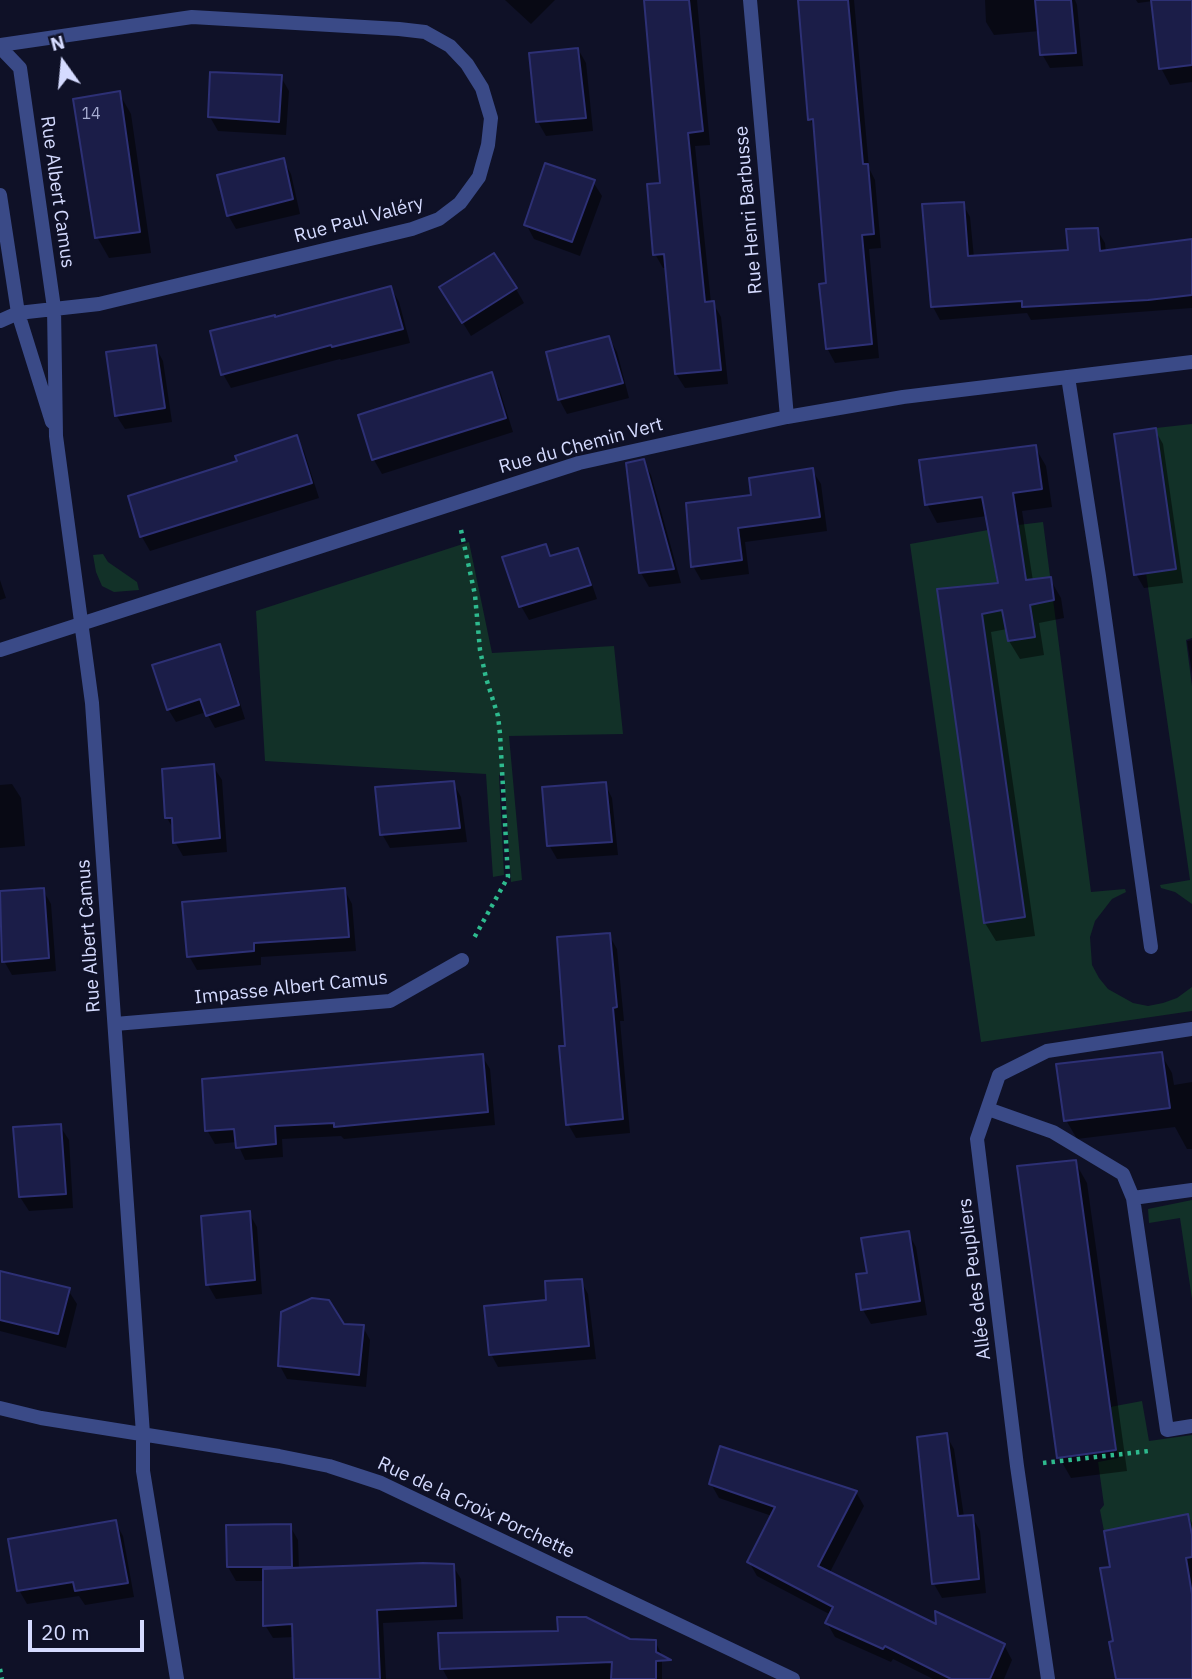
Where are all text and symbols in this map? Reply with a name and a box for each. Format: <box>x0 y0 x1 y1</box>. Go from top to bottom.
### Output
north arrow <box>28 28 98 98</box>
text: N <box>48 29 67 56</box>
house number: 14 <box>81 104 101 124</box>
street label: Rue Albert Camus <box>35 114 79 270</box>
street label: Rue Henri Barbusse <box>730 125 768 295</box>
street label: Rue Paul Valéry <box>292 192 426 248</box>
street label: Rue du Chemin Vert <box>496 413 666 479</box>
street label: Rue Albert Camus <box>72 859 106 1013</box>
street label: Impasse Albert Camus <box>193 967 389 1009</box>
street label: Allée des Peupliers <box>954 1197 996 1361</box>
street label: Rue de la Croix Porchette <box>374 1452 578 1564</box>
scale bar <box>32 1606 147 1650</box>
text: 20 m <box>41 1618 90 1646</box>

